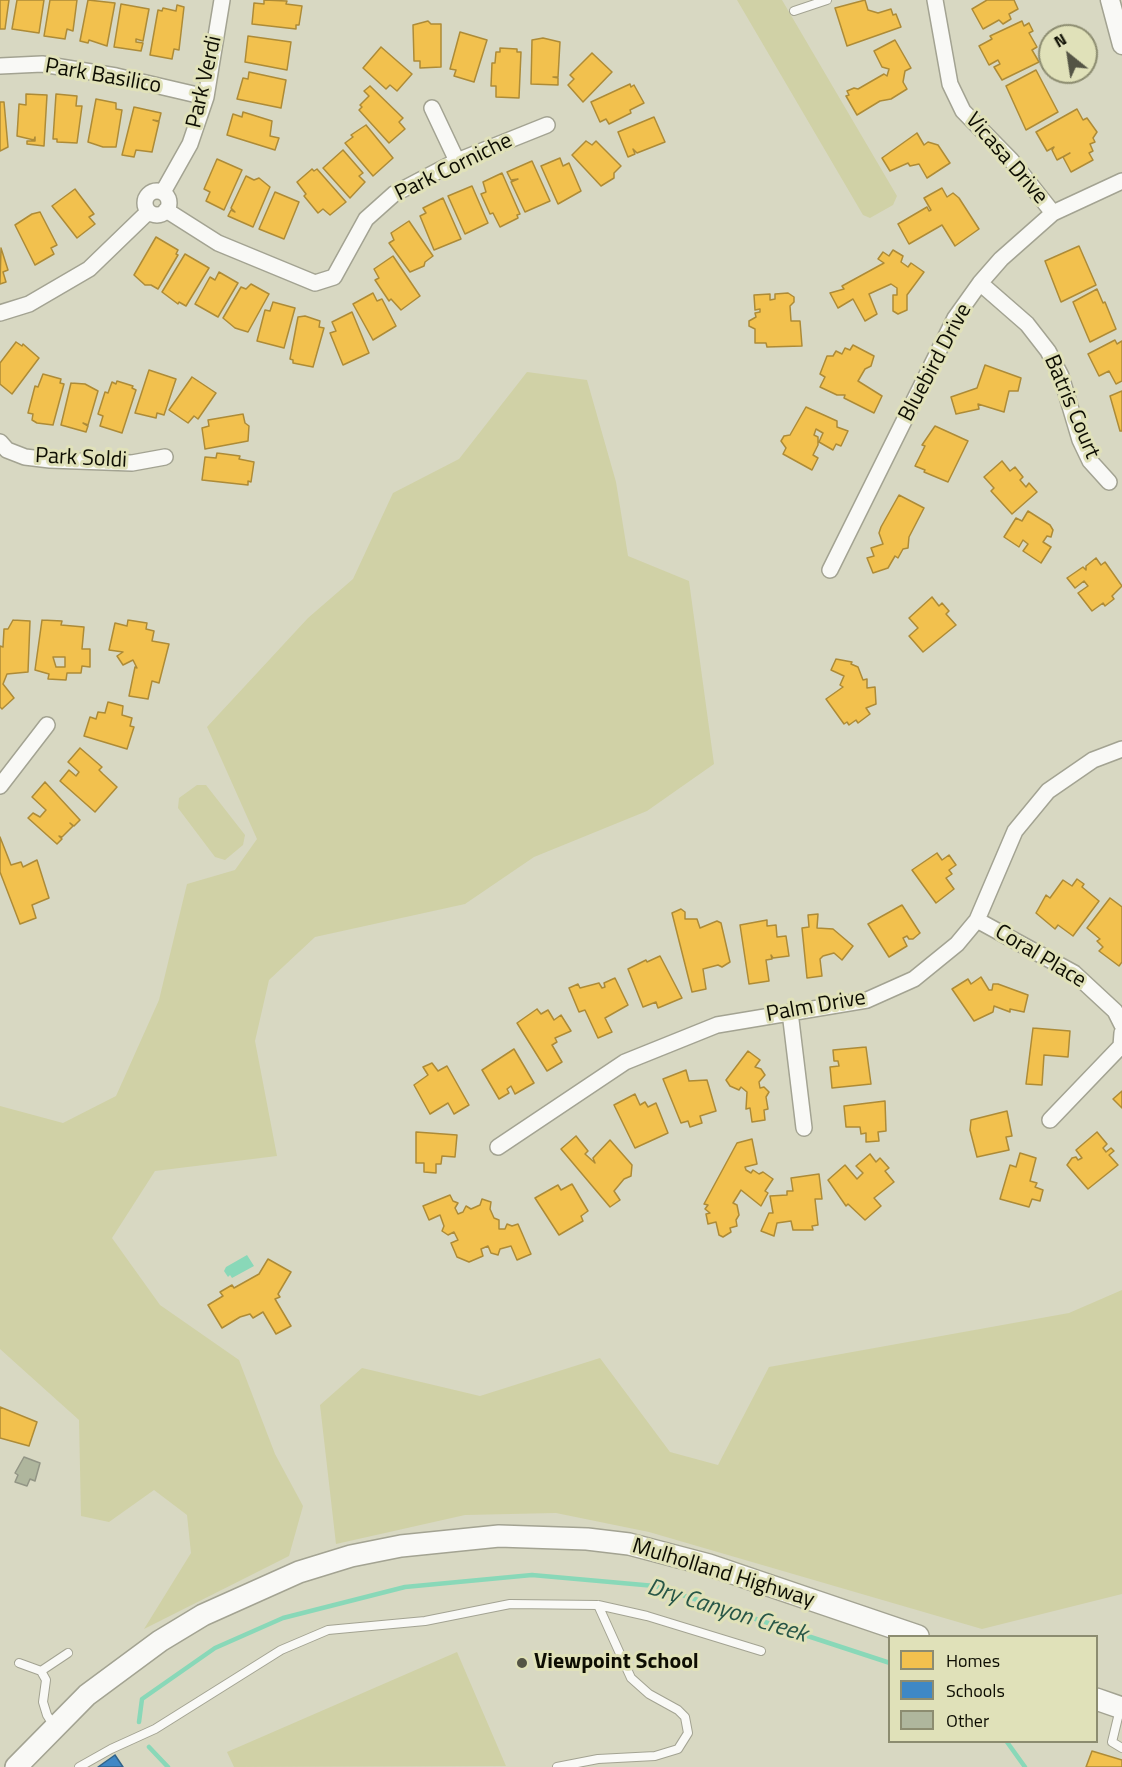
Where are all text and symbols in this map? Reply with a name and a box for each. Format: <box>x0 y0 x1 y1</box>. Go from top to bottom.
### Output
north arrow <box>1038 24 1098 84</box>
text: N <box>1049 27 1071 53</box>
street label: Park Verdi <box>182 33 228 131</box>
street label: Park Basilico <box>43 54 163 100</box>
street label: Vicasa Drive <box>959 108 1053 210</box>
street label: Park Corniche <box>391 128 517 208</box>
street label: Bluebird Drive <box>894 300 978 426</box>
street label: Batris Court <box>1037 351 1105 463</box>
street label: Park Soldi <box>34 443 128 475</box>
street label: Coral Place <box>990 920 1090 994</box>
street label: Palm Drive <box>764 985 868 1029</box>
street label: Mulholland Highway <box>629 1534 817 1614</box>
water label: Dry Canyon Creek <box>643 1574 811 1650</box>
legend <box>888 1635 1098 1743</box>
text: Homes <box>946 1647 1000 1674</box>
place label: Viewpoint School <box>534 1650 699 1676</box>
marker: Viewpoint School <box>515 1656 529 1670</box>
text: Schools <box>946 1677 1005 1704</box>
text: Other <box>946 1707 989 1734</box>

